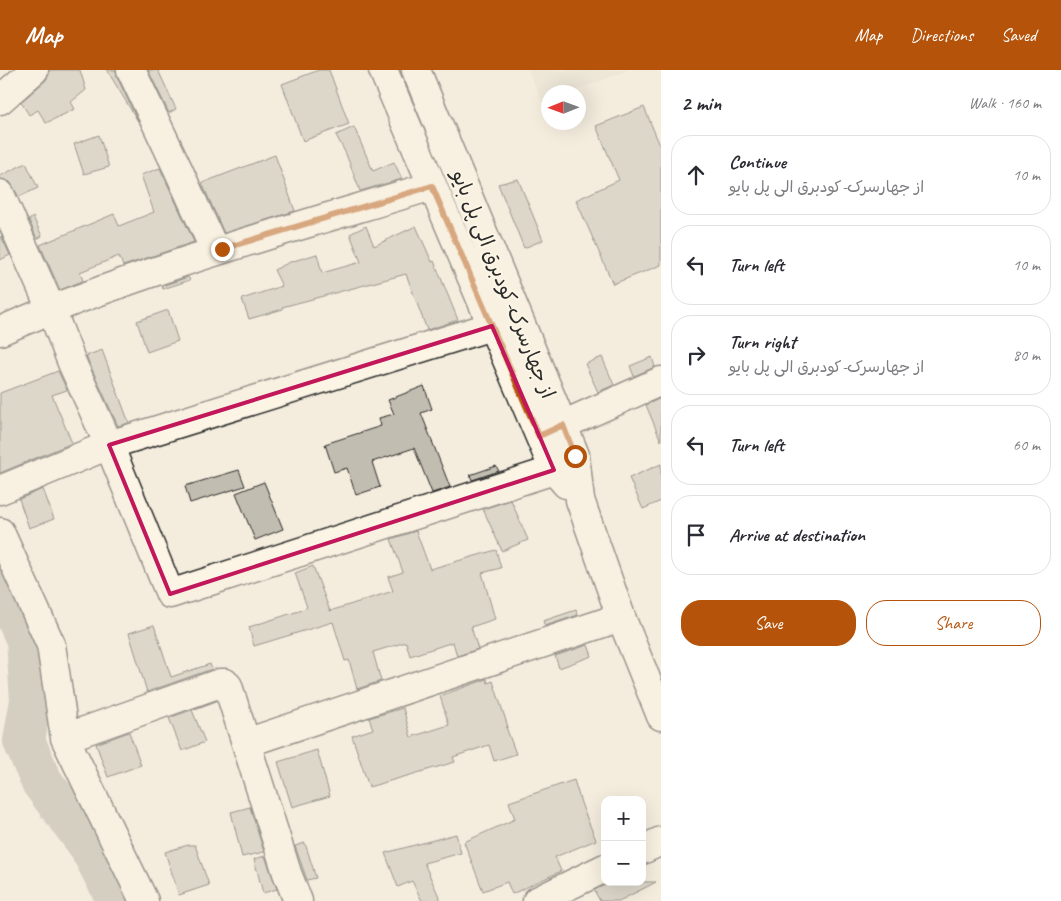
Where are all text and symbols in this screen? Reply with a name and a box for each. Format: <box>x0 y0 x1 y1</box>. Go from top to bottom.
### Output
text: Map <box>25 20 62 50</box>
text: Map <box>855 24 882 46</box>
text: Directions <box>910 24 973 46</box>
text: Saved <box>1001 24 1036 46</box>
north arrow <box>541 85 586 130</box>
text: 2 min <box>681 90 721 116</box>
text: Walk · 160 m <box>969 93 1041 113</box>
text: Continue <box>729 150 786 174</box>
icon: ahead <box>682 161 710 189</box>
street label: از جهارسرک-کودبرق الی پل بایو <box>445 165 561 402</box>
text: 10 m <box>1013 165 1040 185</box>
text: از جهارسرک-کودبرق الی پل بایو <box>729 177 924 197</box>
route end <box>211 238 234 261</box>
icon: left <box>682 251 710 279</box>
text: Turn left <box>729 253 784 277</box>
text: 10 m <box>1013 255 1040 275</box>
text: Turn right <box>729 330 796 354</box>
icon: right <box>682 341 710 369</box>
text: 80 m <box>1013 345 1040 365</box>
text: از جهارسرک-کودبرق الی پل بایو <box>729 357 924 377</box>
icon: left <box>682 431 710 459</box>
text: Turn left <box>729 433 784 457</box>
text: 60 m <box>1013 435 1040 455</box>
route start <box>564 445 587 468</box>
icon: arrive <box>682 521 710 549</box>
text: Arrive at destination <box>729 523 865 547</box>
button: Save <box>681 600 856 646</box>
button: Share <box>866 600 1041 646</box>
map controls <box>601 796 646 886</box>
button: + <box>601 796 646 841</box>
button: − <box>601 841 646 886</box>

